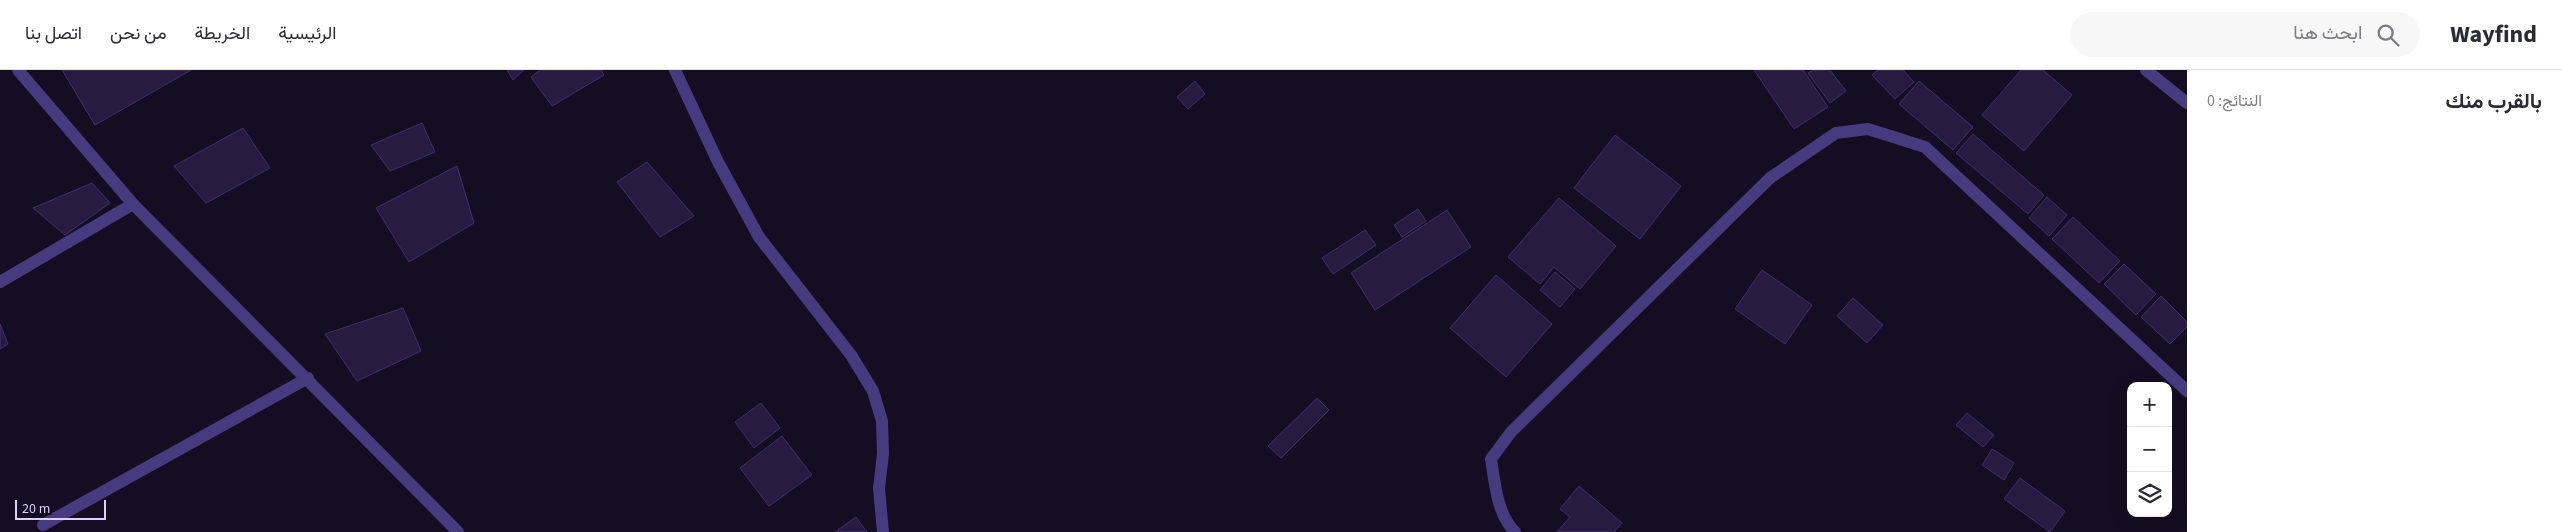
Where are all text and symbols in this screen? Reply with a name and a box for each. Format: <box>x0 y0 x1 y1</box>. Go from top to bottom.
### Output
search box <box>2070 12 2420 57</box>
text: Wayfind <box>2450 17 2537 52</box>
text: ابحث هنا <box>2293 20 2362 47</box>
text: اتصل بنا <box>25 21 82 46</box>
text: من نحن <box>110 21 167 46</box>
text: الخريطة <box>195 21 250 46</box>
text: الرئيسية <box>278 21 336 46</box>
icon: search <box>2374 21 2402 49</box>
text: بالقرب منك <box>2446 86 2542 116</box>
text: النتائج: 0 <box>2207 90 2262 112</box>
map controls <box>2127 382 2172 517</box>
button: + <box>2127 382 2172 427</box>
button: − <box>2127 427 2172 472</box>
button: layers <box>2127 472 2172 517</box>
scale bar <box>15 497 106 520</box>
text: 20 m <box>22 499 50 519</box>

